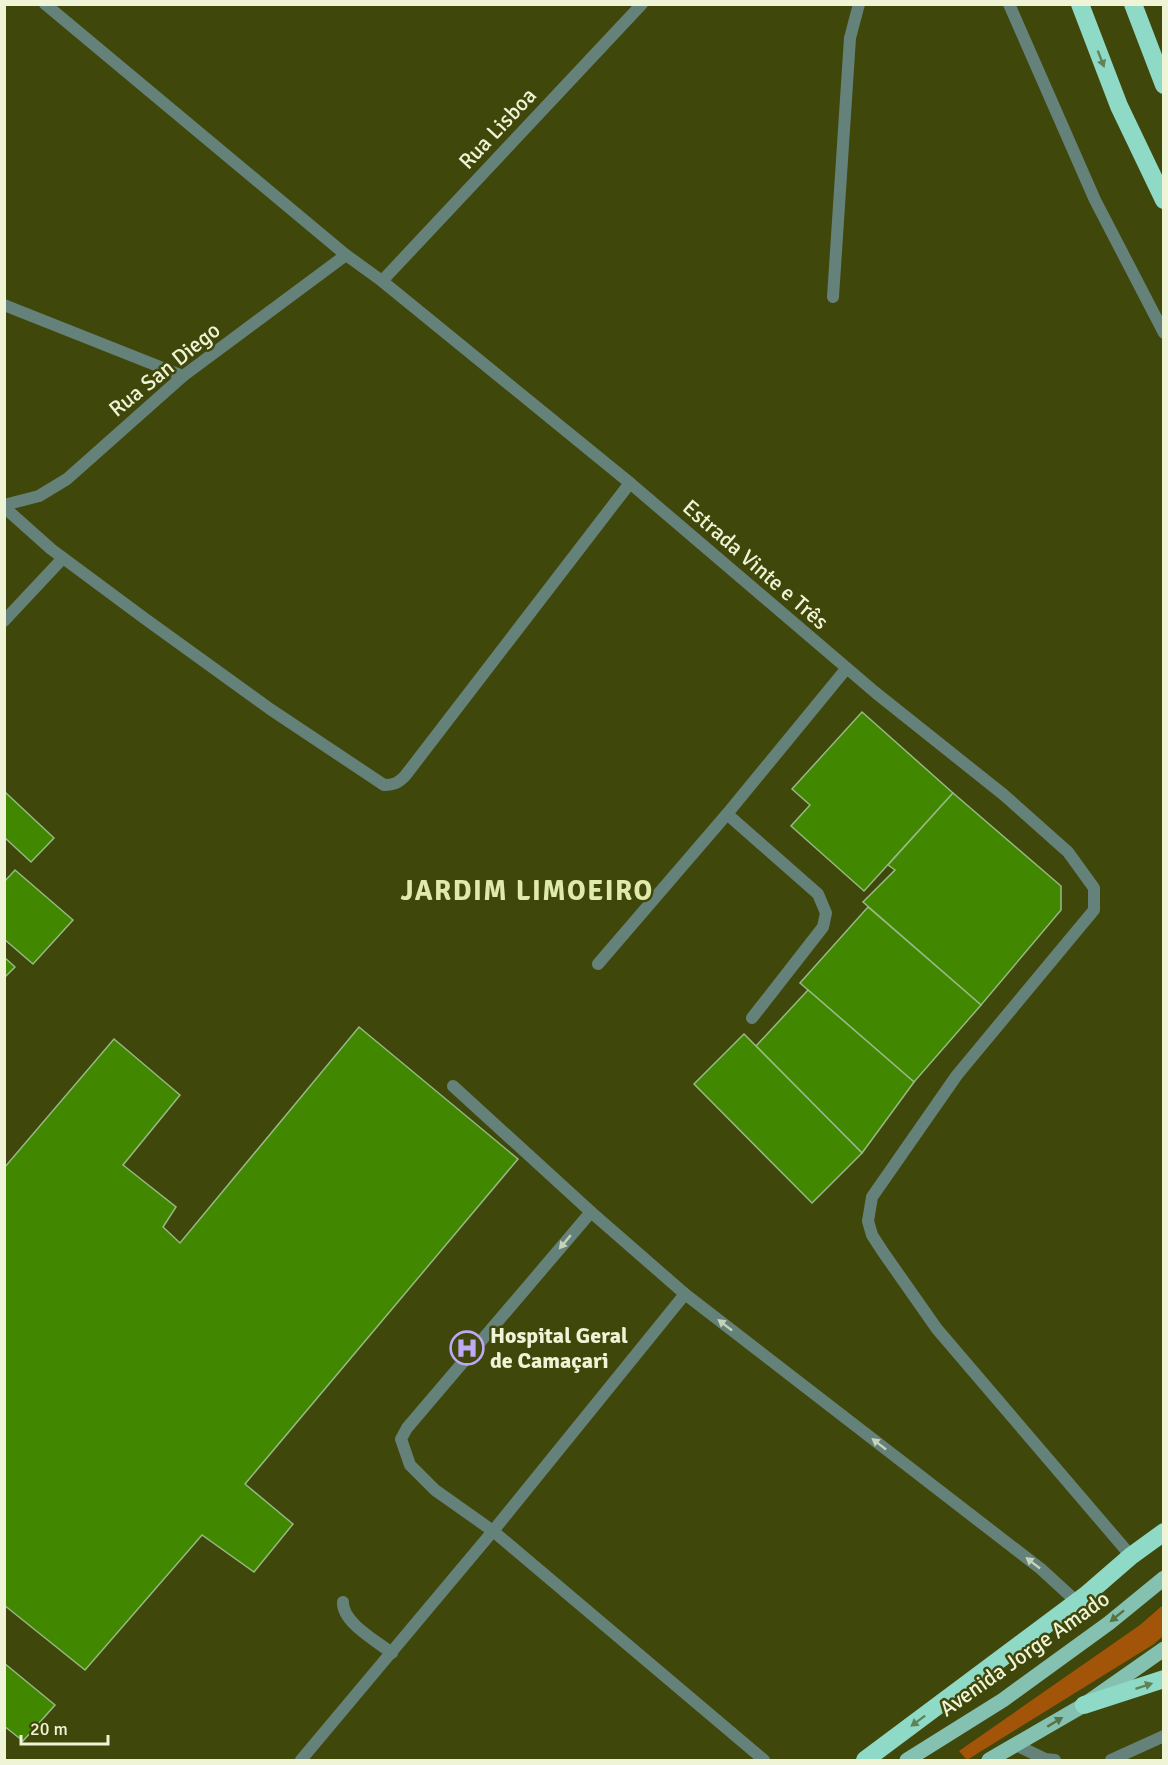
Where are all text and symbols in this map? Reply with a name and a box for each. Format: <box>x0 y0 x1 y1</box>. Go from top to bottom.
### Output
one-way arrow <box>1097 50 1106 68</box>
street label: Rua Lisboa <box>453 82 542 175</box>
street label: Rua San Diego <box>103 316 225 422</box>
street label: Estrada Vinte e Três <box>677 494 834 635</box>
district label: JARDIM LIMOEIRO <box>400 874 654 908</box>
one-way arrow <box>558 1234 571 1250</box>
one-way arrow <box>717 1318 733 1331</box>
place label: Hospital Geral de Camaçari <box>490 1322 628 1374</box>
hospital icon: Hospital Geral de Camaçari <box>449 1330 485 1366</box>
one-way arrow <box>871 1438 887 1450</box>
one-way arrow <box>1026 1558 1041 1570</box>
street label: Avenida Jorge Amado <box>934 1585 1114 1722</box>
one-way arrow <box>1109 1610 1125 1623</box>
one-way arrow <box>1135 1680 1153 1690</box>
scale bar <box>21 1708 108 1746</box>
one-way arrow <box>910 1715 925 1727</box>
one-way arrow <box>1047 1717 1063 1728</box>
text: 20 m <box>30 1718 68 1740</box>

